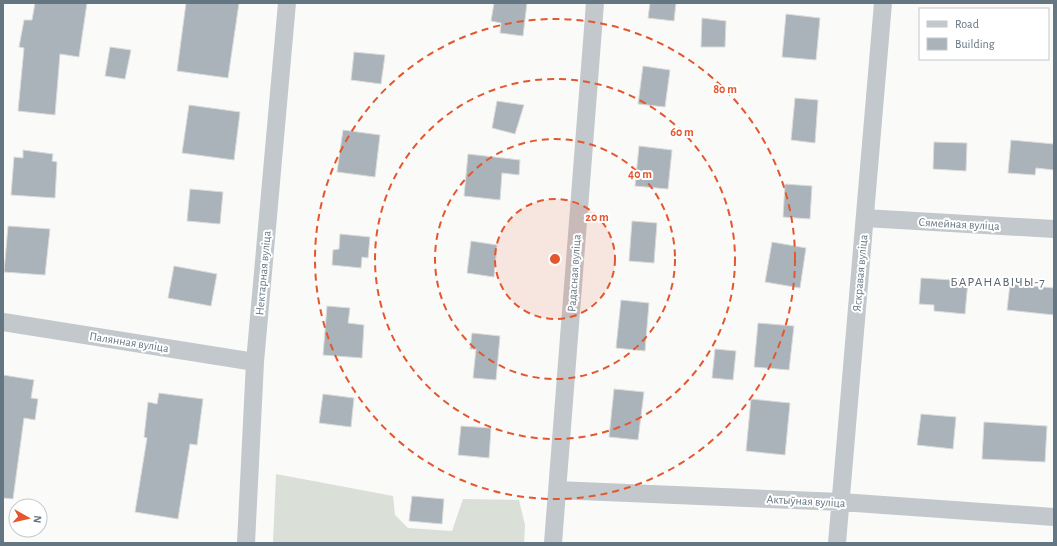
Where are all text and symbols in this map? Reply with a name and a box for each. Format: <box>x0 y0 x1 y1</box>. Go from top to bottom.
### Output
legend <box>919 8 1049 60</box>
text: Road <box>955 18 979 30</box>
text: Building <box>955 38 995 50</box>
text: 80 m <box>713 83 737 95</box>
text: 60 m <box>670 126 694 138</box>
text: 40 m <box>628 168 652 180</box>
text: 20 m <box>585 211 609 223</box>
street label: Сямейная вуліца <box>918 216 1000 233</box>
street label: Нектарная вуліца <box>253 230 274 316</box>
street label: Радасная вуліца <box>565 233 584 312</box>
street label: Яскравая вуліца <box>851 233 870 312</box>
centre of rings <box>548 252 562 266</box>
district label: БАРАНАВІЧЫ-7 <box>950 276 1046 289</box>
street label: Палянная вуліца <box>88 330 170 355</box>
street label: Актыўная вуліца <box>766 493 846 510</box>
north arrow <box>8 498 48 538</box>
text: N <box>31 515 43 524</box>

